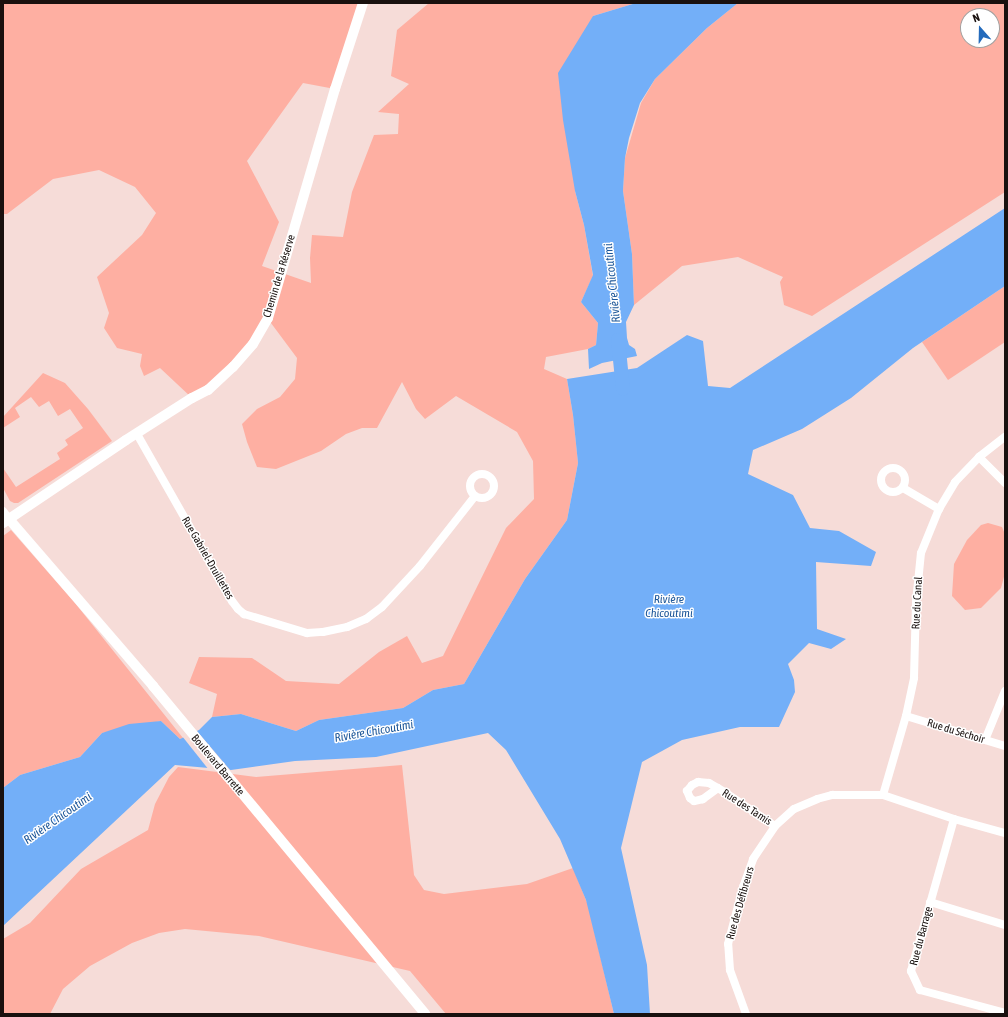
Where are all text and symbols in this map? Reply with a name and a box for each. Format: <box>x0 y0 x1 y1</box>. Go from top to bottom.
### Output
north arrow <box>960 8 1000 48</box>
text: N <box>971 11 981 24</box>
street label: Chemin de la Réserve <box>260 233 298 319</box>
water label: Rivière Chicoutimi <box>602 243 624 323</box>
street label: Rue Gabriel-Druillettes <box>179 514 237 602</box>
street label: Rue du Canal <box>909 576 925 630</box>
water label: Rivière Chicoutimi <box>645 593 693 621</box>
street label: Rue du Séchoir <box>926 716 986 746</box>
water label: Rivière Chicoutimi <box>334 718 414 746</box>
street label: Boulevard Barrette <box>189 732 247 798</box>
street label: Rue des Tamis <box>720 786 774 828</box>
water label: Rivière Chicoutimi <box>21 790 95 848</box>
street label: Rue des Défibreurs <box>723 865 757 941</box>
street label: Rue du Barrage <box>907 905 935 967</box>

